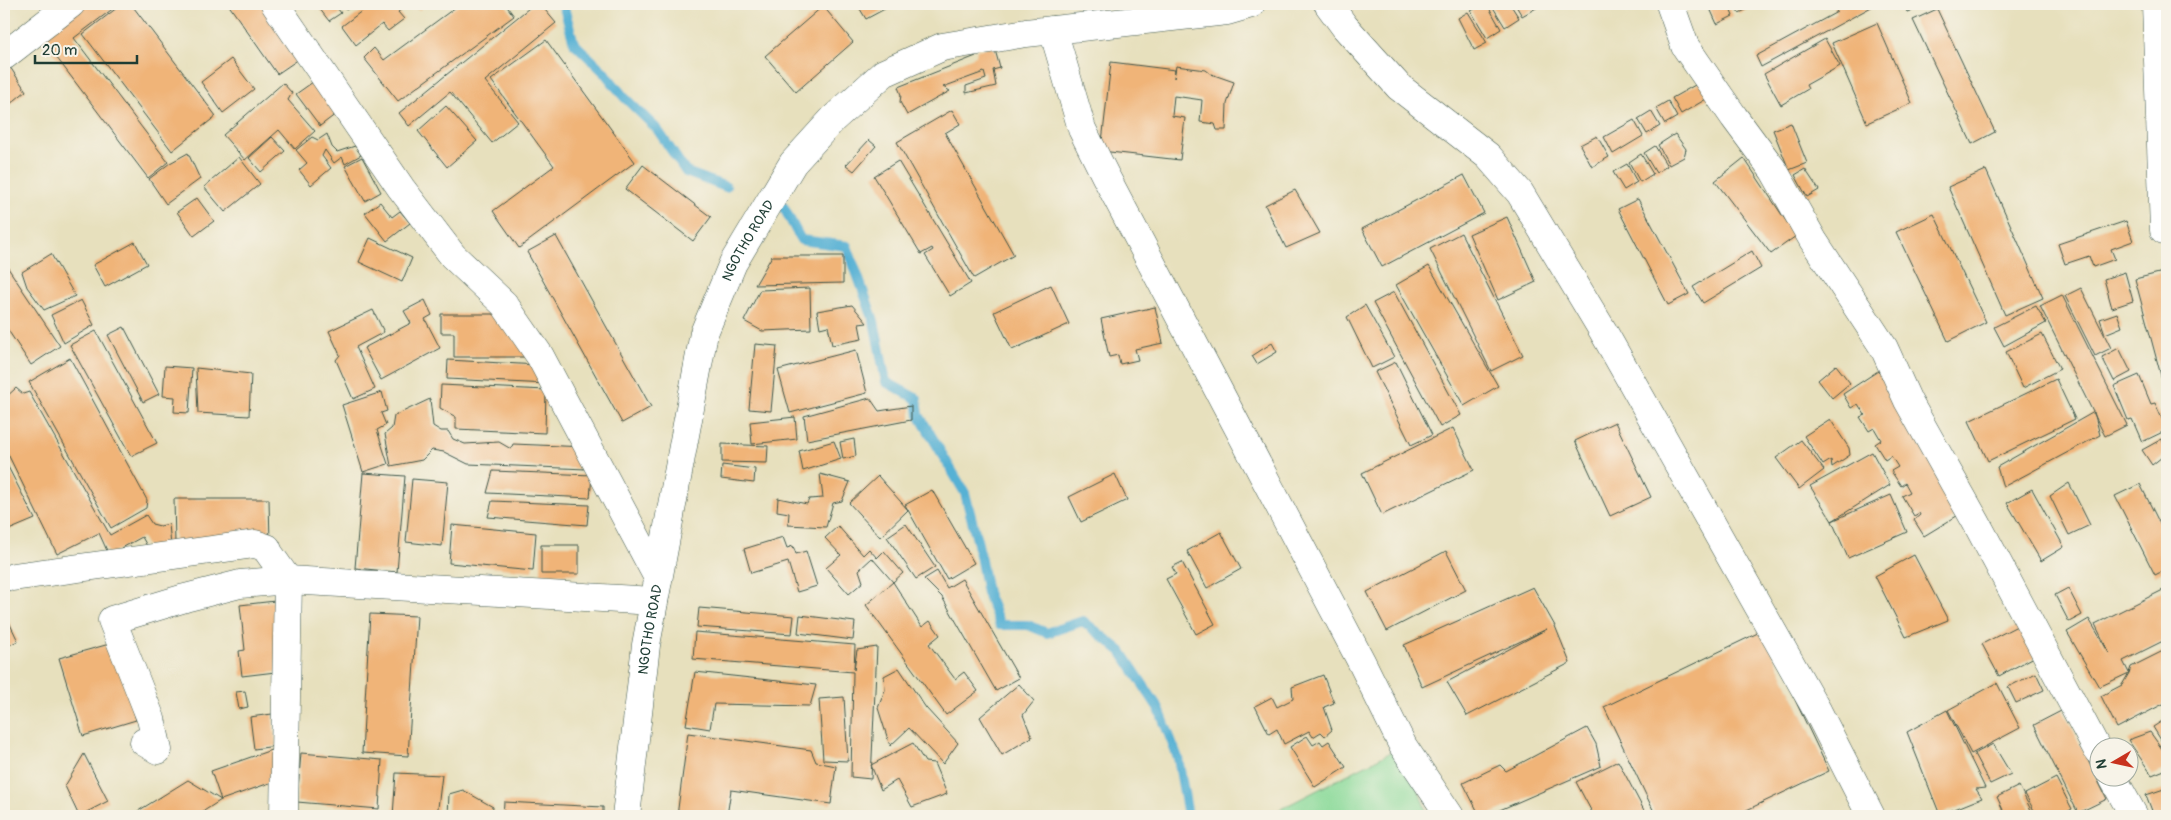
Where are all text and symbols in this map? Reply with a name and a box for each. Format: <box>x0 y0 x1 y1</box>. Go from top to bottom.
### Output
scale bar <box>35 32 138 64</box>
text: 20 m <box>42 41 77 60</box>
street label: NGOTHO ROAD <box>718 197 778 284</box>
street label: NGOTHO ROAD <box>635 583 666 676</box>
north arrow <box>2088 738 2138 788</box>
text: N <box>2093 758 2111 770</box>

